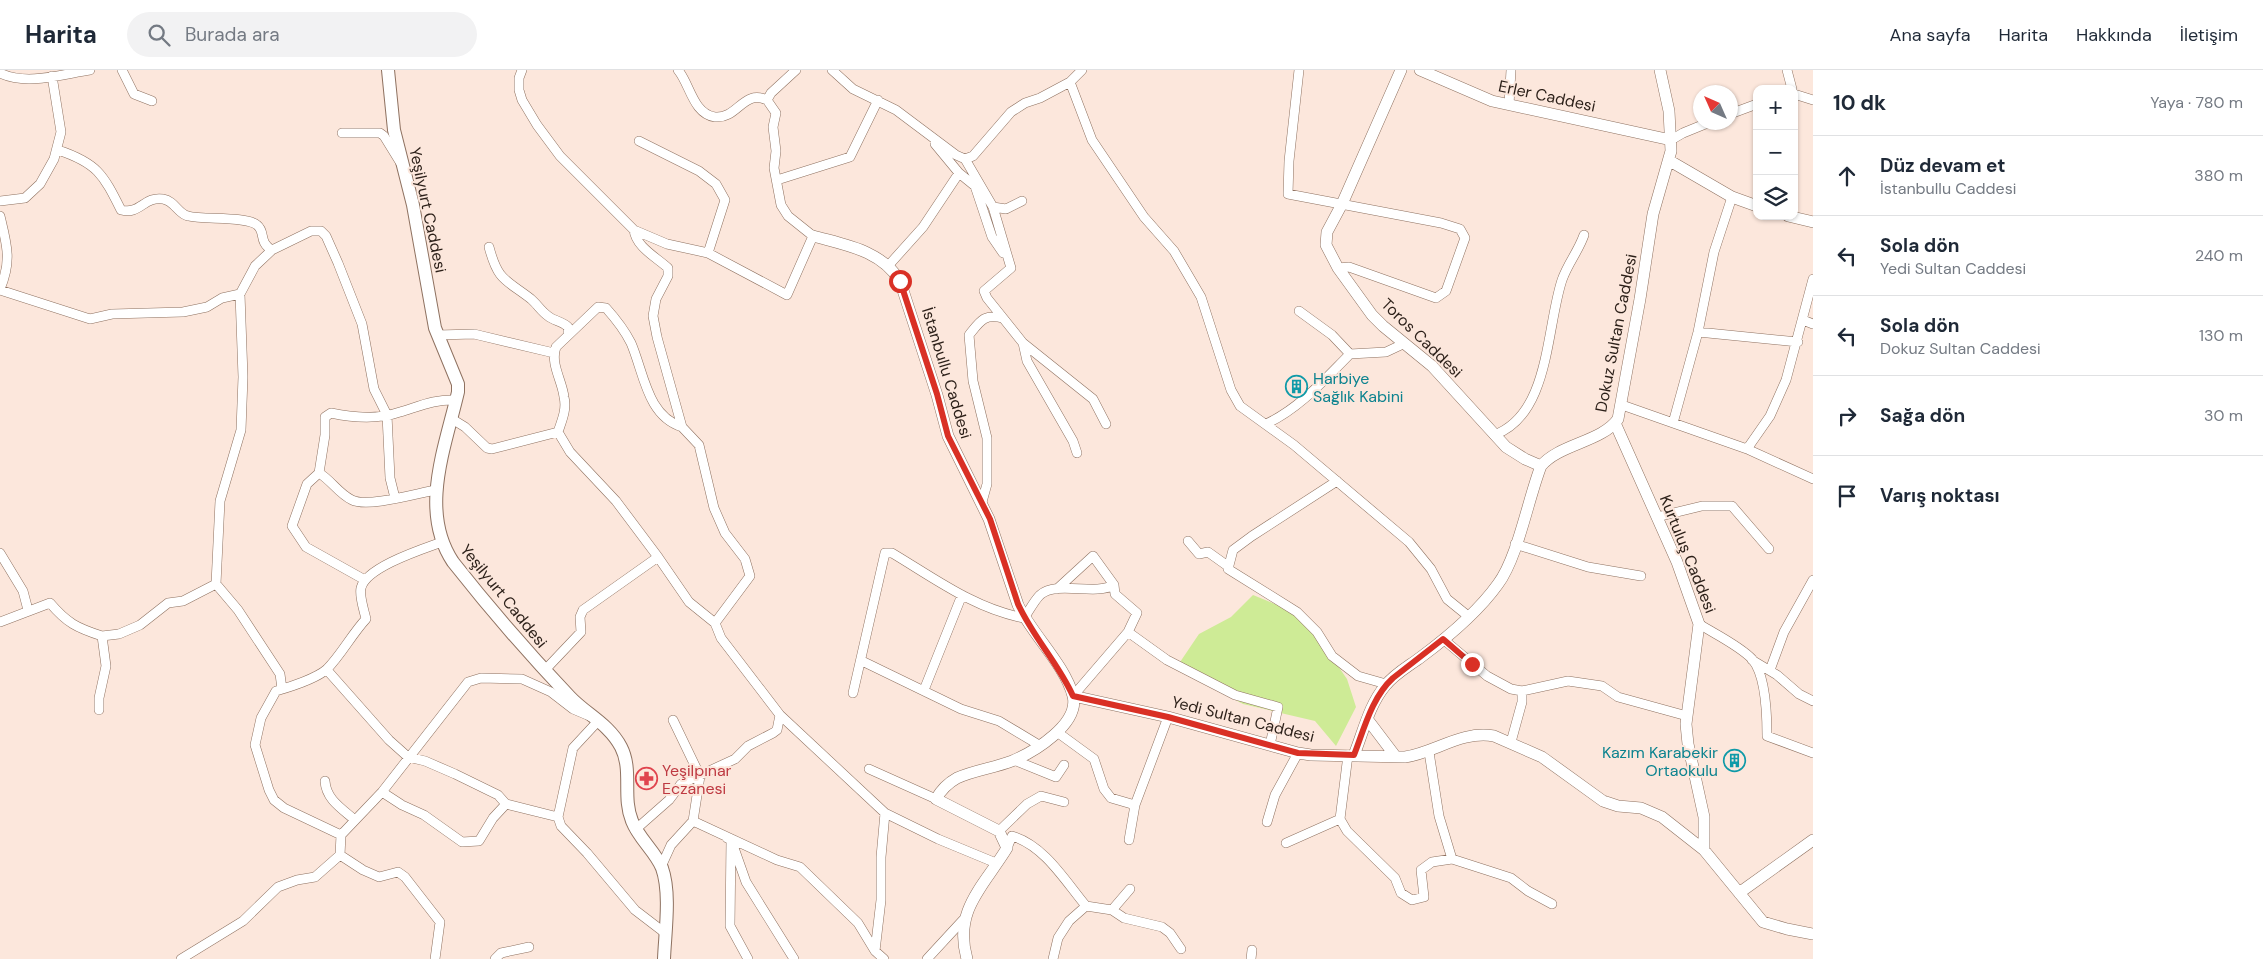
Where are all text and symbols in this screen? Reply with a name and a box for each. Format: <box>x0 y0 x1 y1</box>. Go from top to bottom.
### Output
search box <box>127 12 477 57</box>
text: Harita <box>25 19 97 50</box>
icon: search <box>145 21 173 49</box>
text: Burada ara <box>185 22 280 47</box>
text: Ana sayfa <box>1890 23 1970 47</box>
text: Harita <box>1998 23 2048 47</box>
text: Hakkında <box>2076 23 2152 47</box>
text: İletişim <box>2180 23 2238 47</box>
street label: Erler Caddesi <box>1497 75 1597 117</box>
north arrow <box>1693 85 1738 130</box>
map controls <box>1753 85 1798 220</box>
button: + <box>1753 85 1798 130</box>
text: 10 dk <box>1833 89 1886 117</box>
text: Yaya · 780 m <box>2150 92 2243 113</box>
button: − <box>1753 130 1798 175</box>
street label: Yeşilyurt Caddesi <box>404 145 452 275</box>
text: Düz devam et <box>1880 153 2006 178</box>
icon: ahead <box>1833 162 1861 190</box>
text: 380 m <box>2194 165 2243 186</box>
button: layers <box>1753 175 1798 220</box>
text: İstanbullu Caddesi <box>1880 178 2016 199</box>
text: Sola dön <box>1880 233 1960 258</box>
icon: left <box>1833 242 1861 270</box>
text: 240 m <box>2195 245 2243 266</box>
street label: Dokuz Sultan Caddesi <box>1590 252 1642 414</box>
text: Yedi Sultan Caddesi <box>1880 258 2026 279</box>
route start <box>889 270 912 293</box>
street label: Toros Caddesi <box>1377 294 1467 382</box>
street label: İstanbullu Caddesi <box>917 305 977 441</box>
text: Sola dön <box>1880 313 1960 338</box>
icon: left <box>1833 322 1861 350</box>
text: 130 m <box>2199 325 2243 346</box>
text: Dokuz Sultan Caddesi <box>1880 338 2041 359</box>
place label: Harbiye Sağlık Kabini <box>1313 368 1403 407</box>
building icon: Harbiye Sağlık Kabini <box>1285 375 1309 399</box>
icon: right <box>1833 402 1861 430</box>
text: Sağa dön <box>1880 403 1965 428</box>
text: 30 m <box>2204 405 2243 426</box>
icon: arrive <box>1833 482 1861 510</box>
text: Varış noktası <box>1880 483 2000 508</box>
street label: Kurtuluş Caddesi <box>1655 492 1721 616</box>
street label: Yeşilyurt Caddesi <box>456 540 552 652</box>
route end <box>1461 653 1484 676</box>
street label: Yedi Sultan Caddesi <box>1170 691 1316 747</box>
place label: Kazım Karabekir Ortaokulu <box>1602 742 1718 781</box>
building icon: Kazım Karabekir Ortaokulu <box>1722 749 1746 773</box>
place label: Yeşilpınar Eczanesi <box>662 760 732 799</box>
pharmacy icon: Yeşilpınar Eczanesi <box>634 767 658 791</box>

